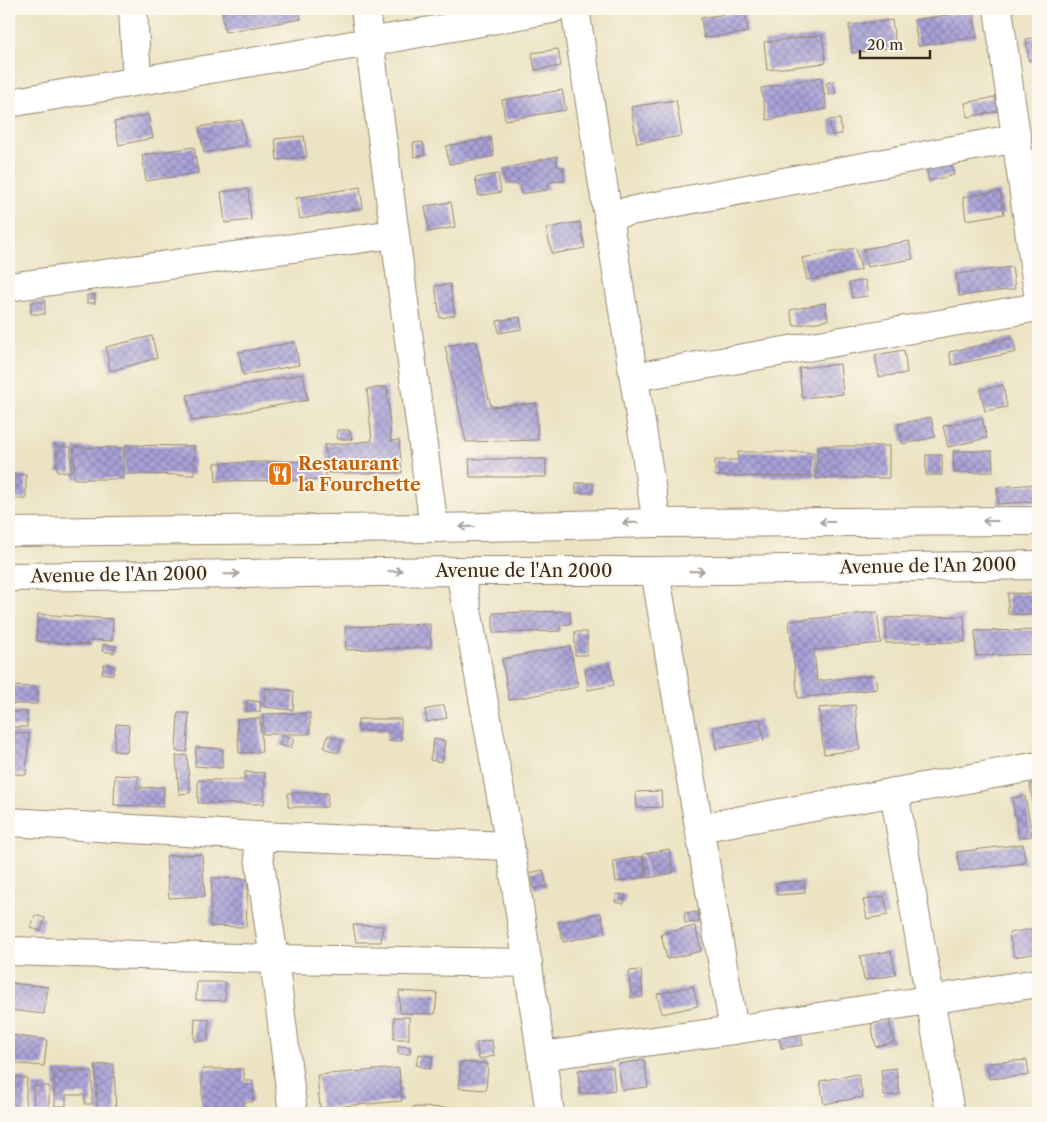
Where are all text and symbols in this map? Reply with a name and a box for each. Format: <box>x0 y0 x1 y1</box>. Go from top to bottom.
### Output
scale bar <box>860 28 930 60</box>
text: 20 m <box>867 35 903 54</box>
place label: Restaurant la Fourchette <box>298 453 421 496</box>
restaurant icon: Restaurant la Fourchette <box>267 461 293 487</box>
one-way arrow <box>982 516 998 526</box>
one-way arrow <box>819 517 836 527</box>
one-way arrow <box>622 519 638 528</box>
one-way arrow <box>459 523 475 532</box>
street label: Avenue de l'An 2000 <box>838 553 1017 579</box>
street label: Avenue de l'An 2000 <box>435 560 612 582</box>
street label: Avenue de l'An 2000 <box>29 562 208 588</box>
one-way arrow <box>689 566 705 575</box>
one-way arrow <box>387 567 403 576</box>
one-way arrow <box>224 569 240 578</box>

